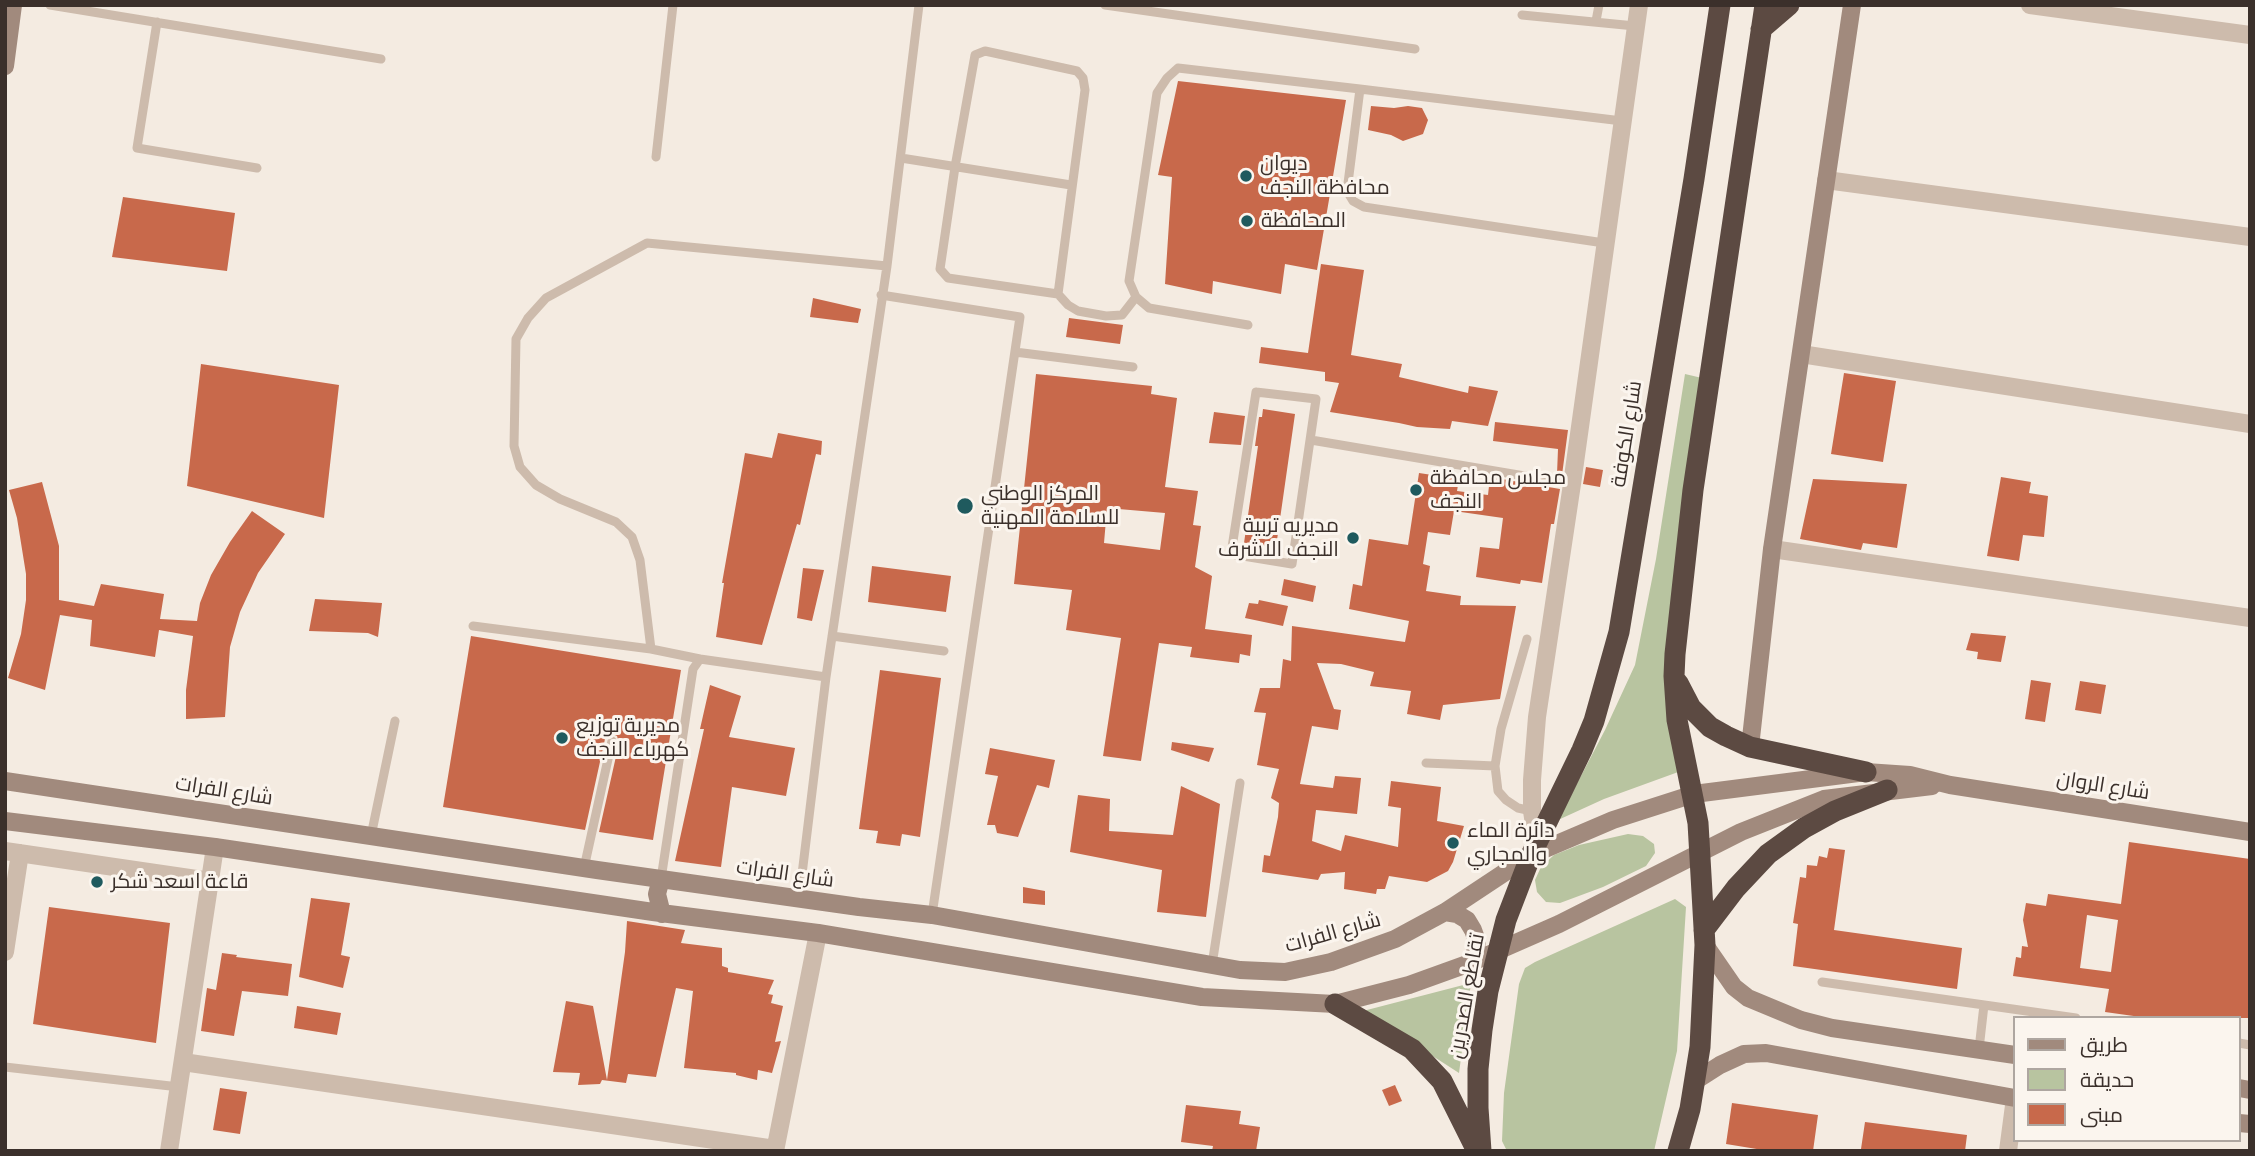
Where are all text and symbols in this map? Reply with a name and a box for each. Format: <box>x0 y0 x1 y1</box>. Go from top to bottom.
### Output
place label: ديوان محافظة النجف <box>1260 151 1390 201</box>
marker: ديوان محافظة النجف <box>1238 168 1254 184</box>
place label: المحافظة <box>1261 208 1346 234</box>
marker: المحافظة <box>1239 213 1255 229</box>
street label: شارع الكوفة <box>1606 379 1648 489</box>
place label: مجلس محافظة النجف <box>1430 465 1566 515</box>
place label: المركز الوطني للسلامة المهنية <box>981 481 1119 531</box>
marker: مجلس محافظة النجف <box>1408 482 1424 498</box>
marker: المركز الوطني للسلامة المهنية <box>955 496 975 516</box>
place label: مديريه تربية النجف الاشرف <box>1218 513 1339 563</box>
marker: مديريه تربية النجف الاشرف <box>1345 530 1361 546</box>
place label: مديرية توزيع كهرباء النجف <box>576 713 689 763</box>
marker: مديرية توزيع كهرباء النجف <box>554 730 570 746</box>
street label: شارع الروان <box>2055 766 2151 806</box>
street label: شارع الفرات <box>173 771 275 811</box>
place label: دائرة الماء والمجاري <box>1467 818 1555 868</box>
marker: دائرة الماء والمجاري <box>1445 835 1461 851</box>
street label: شارع الفرات <box>734 855 836 893</box>
place label: قاعة اسعد شكر <box>111 869 249 895</box>
marker: قاعة اسعد شكر <box>89 874 105 890</box>
street label: شارع الفرات <box>1282 907 1384 959</box>
street label: تقاطع الصدرين <box>1444 931 1490 1061</box>
legend <box>2014 1016 2241 1142</box>
text: طريق <box>2080 1031 2128 1058</box>
text: حديقة <box>2080 1066 2134 1093</box>
text: مبنى <box>2080 1101 2123 1128</box>

